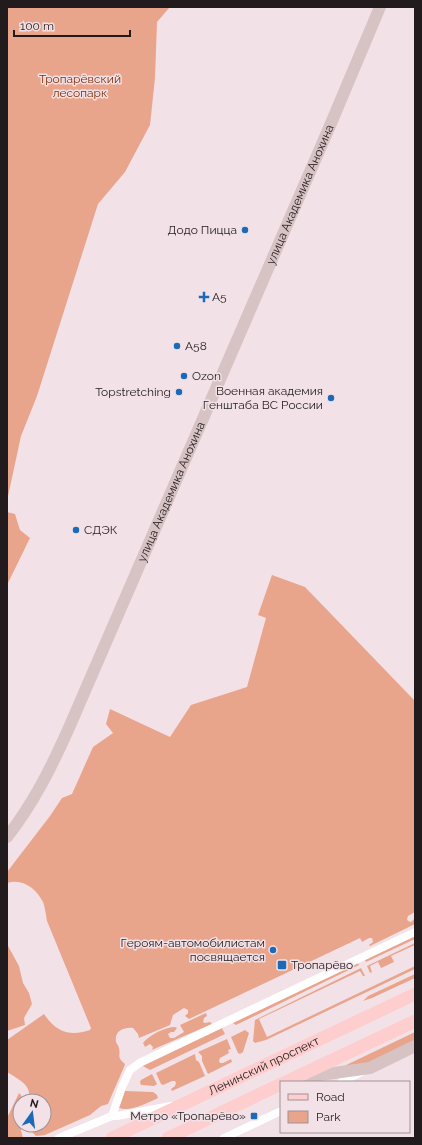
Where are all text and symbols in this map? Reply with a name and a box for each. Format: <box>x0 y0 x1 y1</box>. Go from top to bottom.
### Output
scale bar <box>14 12 130 38</box>
text: 100 m <box>20 19 54 33</box>
park label: Тропарёвский лесопарк <box>39 72 121 100</box>
street label: улица Академика Анохина <box>264 122 337 267</box>
place label: Додо Пицца <box>168 223 237 237</box>
marker: Додо Пицца <box>240 225 250 235</box>
place label: А5 <box>212 290 227 304</box>
marker: А5 <box>199 292 209 302</box>
place label: А58 <box>185 339 207 353</box>
marker: А58 <box>172 341 182 351</box>
place label: Ozon <box>192 369 221 383</box>
marker: Ozon <box>179 371 189 381</box>
place label: Военная академия Генштаба ВС России <box>203 384 323 412</box>
place label: Topstretching <box>95 385 171 399</box>
marker: Topstretching <box>174 387 184 397</box>
marker: Военная академия Генштаба ВС России <box>326 393 336 403</box>
street label: улица Академика Анохина <box>135 420 208 564</box>
place label: СДЭК <box>84 523 118 537</box>
marker: СДЭК <box>71 525 81 535</box>
place label: Героям-автомобилистам посвящается <box>121 936 265 964</box>
marker: Героям-автомобилистам посвящается <box>268 945 278 955</box>
place label: Тропарёво <box>291 958 353 972</box>
marker: Тропарёво <box>276 959 288 971</box>
street label: Ленинский проспект <box>206 1033 322 1098</box>
legend <box>280 1081 410 1133</box>
text: Road <box>316 1090 345 1104</box>
north arrow <box>12 1093 52 1133</box>
text: N <box>29 1096 40 1111</box>
place label: Метро «Тропарёво» <box>130 1109 246 1123</box>
text: Park <box>316 1110 341 1124</box>
marker: Метро «Тропарёво» <box>249 1111 259 1121</box>

